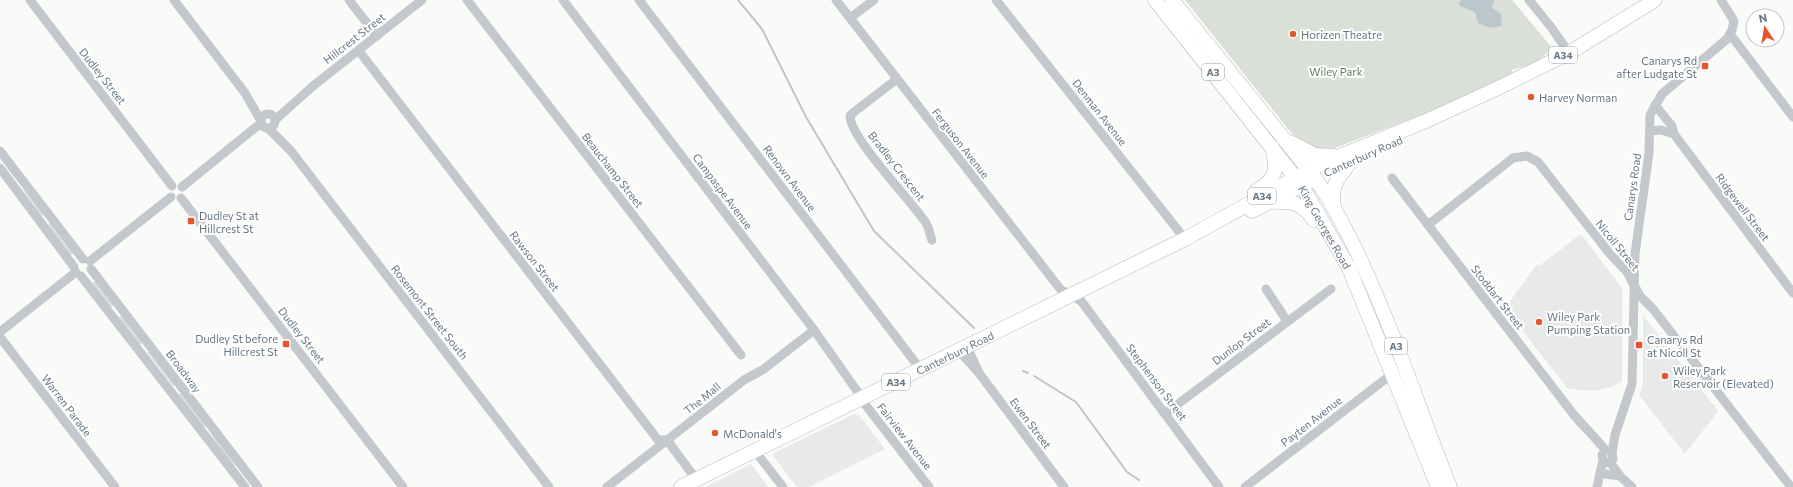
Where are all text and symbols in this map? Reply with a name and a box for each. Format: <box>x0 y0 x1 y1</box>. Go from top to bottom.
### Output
north arrow <box>1745 8 1785 48</box>
street label: Hillcrest Street <box>321 10 388 66</box>
text: N <box>1757 11 1768 25</box>
place label: Horizen Theatre <box>1301 28 1382 41</box>
marker: Horizen Theatre <box>1288 29 1298 39</box>
street label: Dudley Street <box>77 45 129 107</box>
road number: A34 <box>1549 47 1577 63</box>
place label: Canarys Rd after Ludgate St <box>1617 54 1697 80</box>
marker: Canarys Rd after Ludgate St <box>1700 61 1710 71</box>
road number: A3 <box>1202 64 1224 80</box>
park label: Wiley Park <box>1309 65 1363 78</box>
street label: Denman Avenue <box>1070 76 1130 148</box>
place label: Harvey Norman <box>1539 91 1617 104</box>
marker: Harvey Norman <box>1526 92 1536 102</box>
street label: Ferguson Avenue <box>930 105 992 181</box>
street label: Bradley Crescent <box>866 129 928 204</box>
street label: Beauchamp Street <box>580 130 647 210</box>
street label: Canterbury Road <box>1322 133 1404 179</box>
street label: Renown Avenue <box>761 142 819 214</box>
street label: Campaspe Avenue <box>690 151 756 231</box>
street label: Canarys Road <box>1621 152 1643 222</box>
street label: Ridgewell Street <box>1713 171 1773 244</box>
street label: King Georges Road <box>1296 183 1354 271</box>
road number: A34 <box>1248 188 1276 204</box>
place label: Dudley St at Hillcrest St <box>199 209 260 235</box>
marker: Dudley St at Hillcrest St <box>186 216 196 226</box>
street label: Nicoll Street <box>1593 217 1643 274</box>
street label: Rawson Street <box>507 228 563 294</box>
street label: Rosemont Street South <box>389 262 471 362</box>
street label: Stoddart Street <box>1469 262 1527 332</box>
street label: Dudley Street <box>276 304 328 366</box>
place label: Wiley Park Pumping Station <box>1547 310 1630 336</box>
street label: Dunlop Street <box>1209 315 1273 367</box>
marker: Wiley Park Pumping Station <box>1534 317 1544 327</box>
street label: Canterbury Road <box>914 328 996 377</box>
place label: Dudley St before Hillcrest St <box>195 332 278 358</box>
place label: Canarys Rd at Nicoll St <box>1647 333 1703 359</box>
road number: A3 <box>1385 338 1407 354</box>
marker: Dudley St before Hillcrest St <box>281 339 291 349</box>
marker: Canarys Rd at Nicoll St <box>1634 340 1644 350</box>
street label: Stephenson Street <box>1124 341 1190 423</box>
street label: Broadway <box>164 347 204 395</box>
place label: Wiley Park Reservoir (Elevated) <box>1673 364 1774 390</box>
marker: Wiley Park Reservoir (Elevated) <box>1660 371 1670 381</box>
street label: Warren Parade <box>40 372 95 439</box>
road number: A34 <box>882 374 910 390</box>
street label: The Mall <box>681 379 723 417</box>
street label: Payten Avenue <box>1278 393 1344 449</box>
street label: Ewen Street <box>1008 395 1055 451</box>
street label: Fairview Avenue <box>875 400 935 472</box>
place label: McDonald's <box>723 427 782 440</box>
marker: McDonald's <box>710 428 720 438</box>

